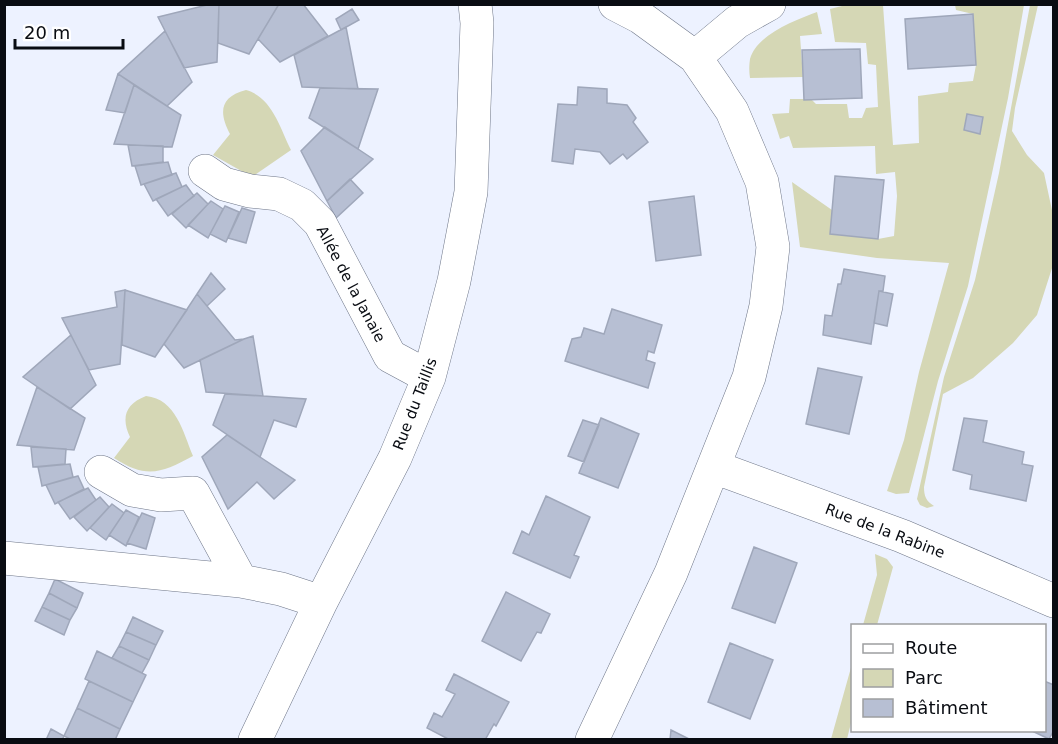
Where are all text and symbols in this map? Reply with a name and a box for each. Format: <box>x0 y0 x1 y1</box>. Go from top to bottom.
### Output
scale bar <box>15 12 123 50</box>
text: 20 m <box>24 22 70 43</box>
street label: Allée de la Janaie <box>313 223 389 345</box>
street label: Rue du Taillis <box>389 355 441 453</box>
street label: Rue de la Rabine <box>823 500 947 562</box>
legend <box>851 624 1046 732</box>
text: Route <box>905 637 957 658</box>
text: Parc <box>905 667 943 688</box>
text: Bâtiment <box>905 697 988 718</box>

